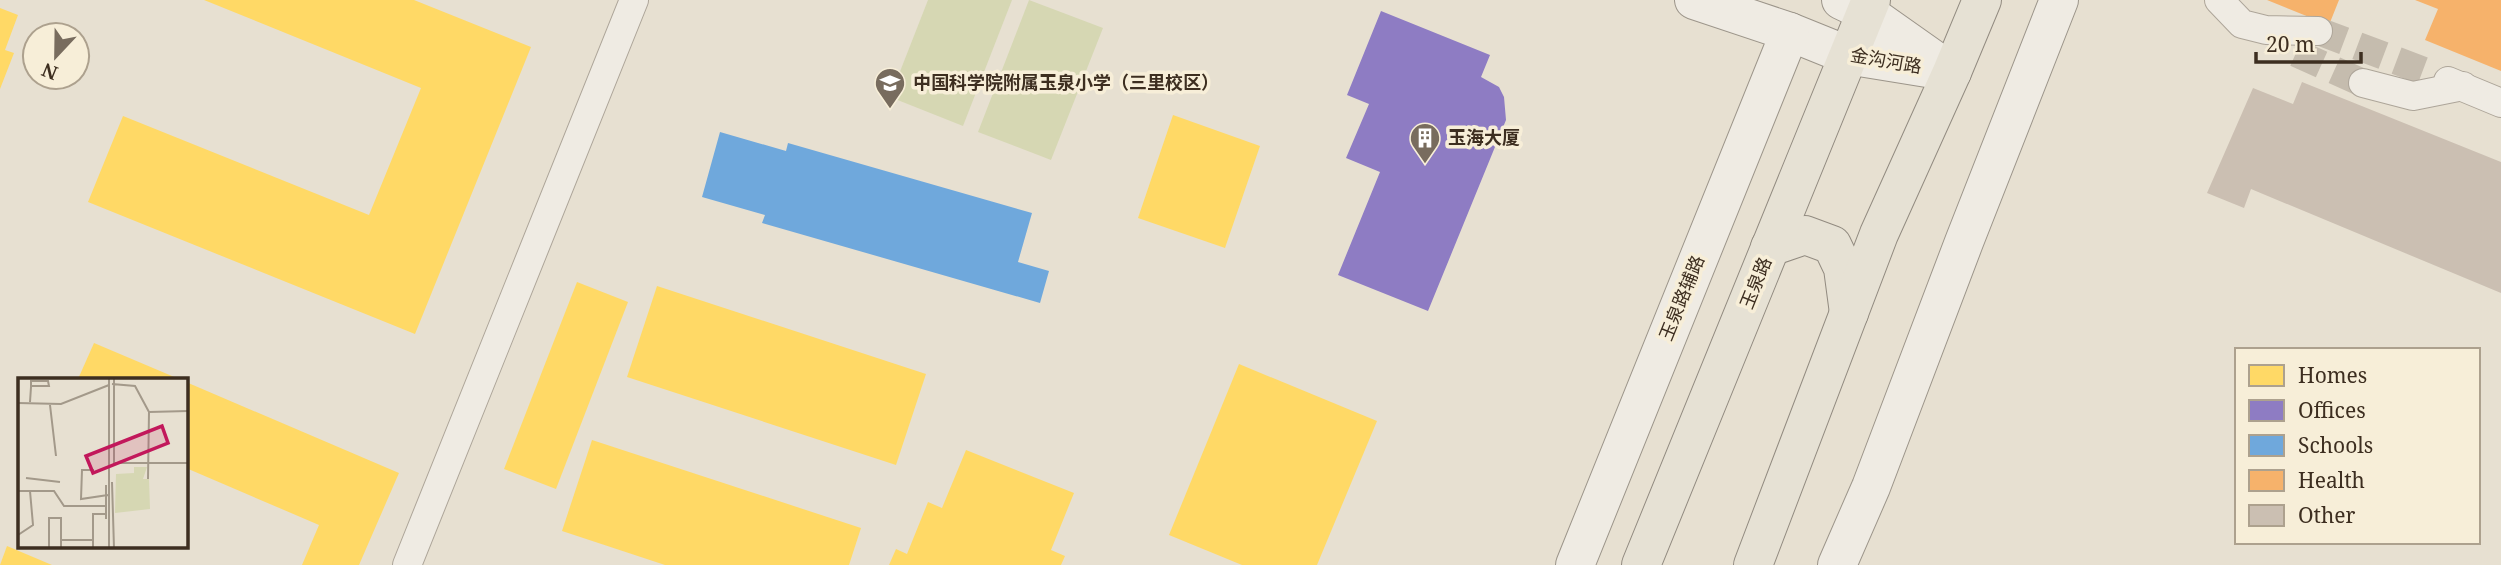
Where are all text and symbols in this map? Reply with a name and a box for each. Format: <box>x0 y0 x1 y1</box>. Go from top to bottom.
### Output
north arrow <box>21 21 91 91</box>
scale bar <box>2256 21 2361 65</box>
text: 20 m <box>2266 30 2315 58</box>
street label: 金沟河路 <box>1849 42 1924 78</box>
text: N <box>38 57 61 87</box>
school or university icon: 中国科学院附属玉泉小学（三里校区） <box>873 66 907 110</box>
place label: 中国科学院附属玉泉小学（三里校区） <box>913 70 1219 94</box>
building icon: 玉海大厦 <box>1408 121 1442 165</box>
place label: 玉海大厦 <box>1448 125 1520 149</box>
street label: 玉泉路辅路 <box>1653 251 1709 344</box>
street label: 玉泉路 <box>1734 253 1776 312</box>
legend <box>2235 348 2480 544</box>
text: Homes <box>2298 361 2367 389</box>
inset map <box>18 378 187 548</box>
text: Offices <box>2298 396 2366 424</box>
text: Schools <box>2298 431 2373 459</box>
text: Health <box>2298 466 2365 494</box>
text: Other <box>2298 501 2356 529</box>

